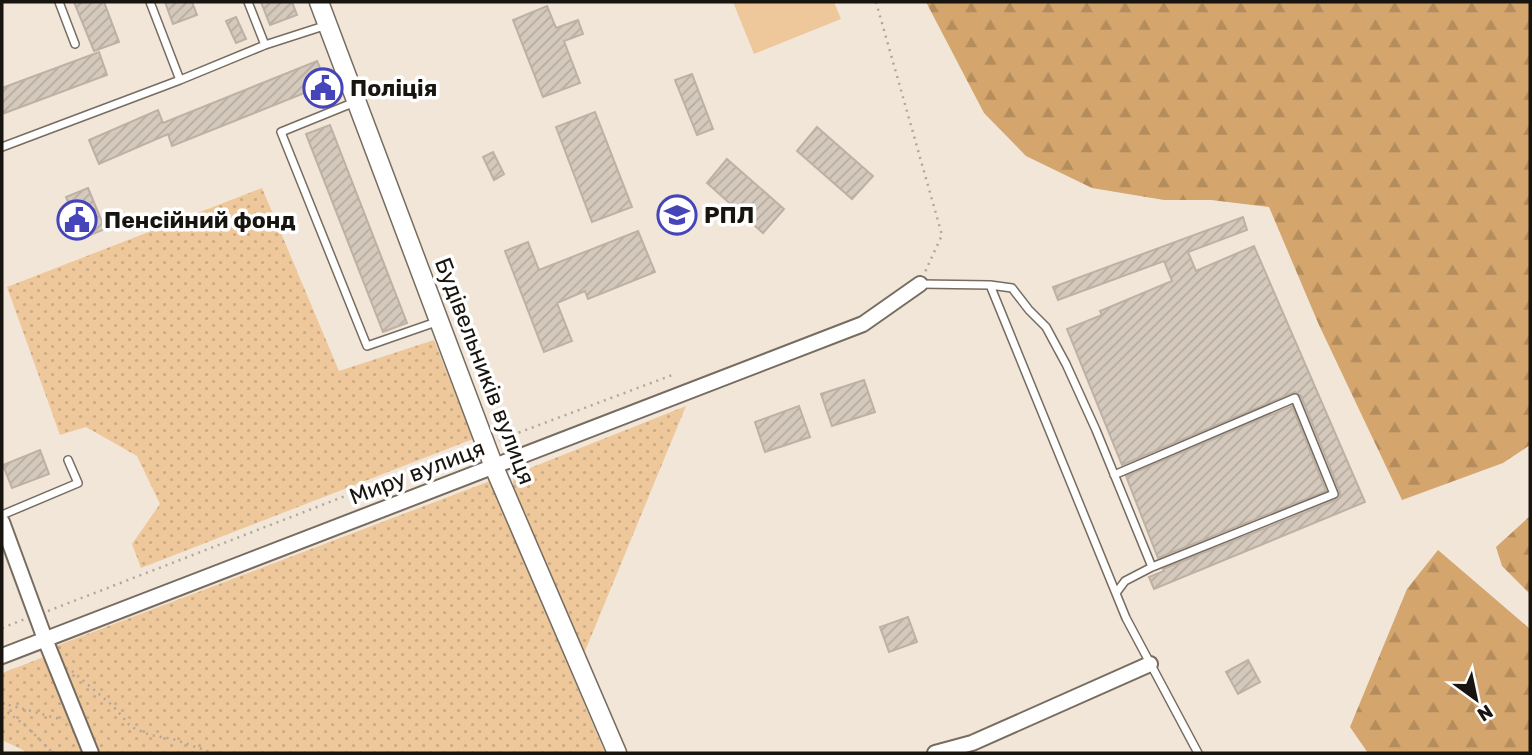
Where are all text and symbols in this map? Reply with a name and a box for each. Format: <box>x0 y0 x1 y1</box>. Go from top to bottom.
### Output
public building icon: Поліція <box>302 67 344 109</box>
place label: Поліція <box>350 74 438 102</box>
school or university icon: РПЛ <box>656 194 698 236</box>
public building icon: Пенсійний фонд <box>56 199 98 241</box>
place label: РПЛ <box>704 201 754 229</box>
place label: Пенсійний фонд <box>104 206 296 234</box>
street label: Будівельників вулиця <box>429 254 541 488</box>
street label: Миру вулиця <box>345 433 489 511</box>
north arrow <box>1441 664 1511 734</box>
text: N <box>1473 699 1497 726</box>

